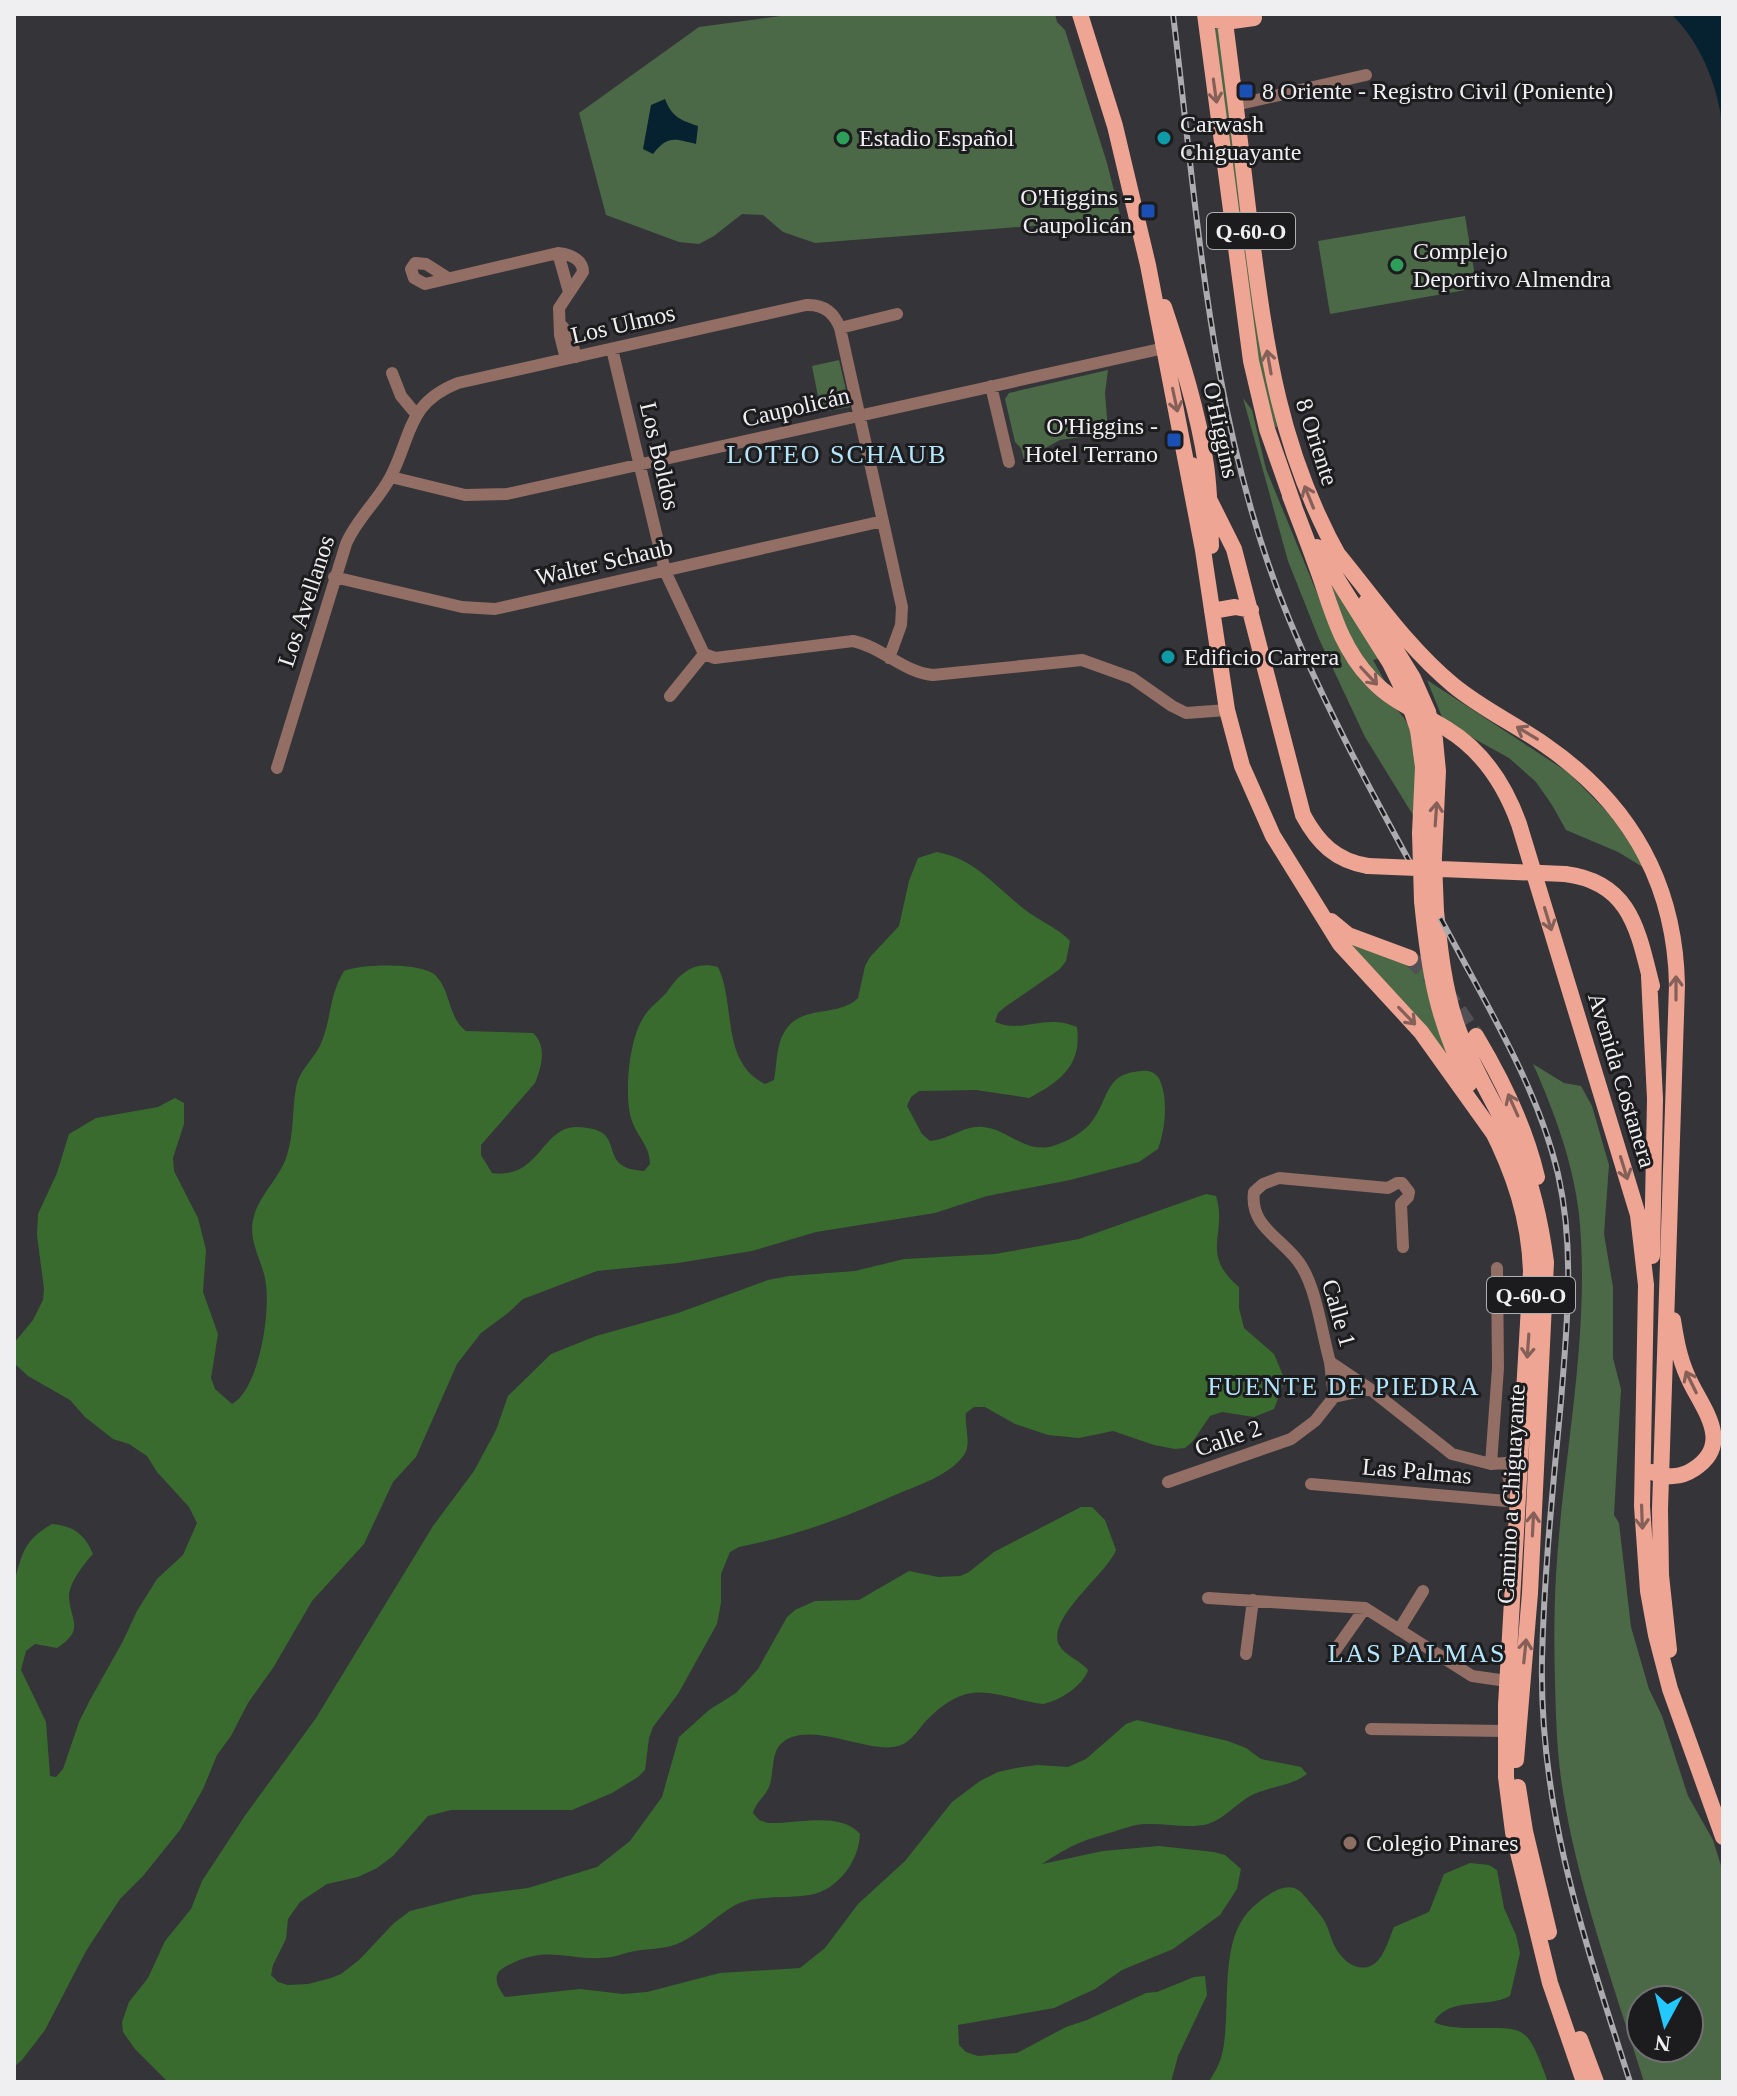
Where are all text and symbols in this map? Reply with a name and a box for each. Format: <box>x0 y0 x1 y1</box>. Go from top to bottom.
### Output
one-way arrow <box>1207 78 1222 104</box>
place label: 8 Oriente - Registro Civil (Poniente) <box>1262 78 1613 104</box>
marker: 8 Oriente - Registro Civil (Poniente) <box>1237 82 1255 100</box>
place label: Carwash Chiguayante <box>1180 111 1301 165</box>
place label: Estadio Español <box>859 125 1015 151</box>
marker: Estadio Español <box>834 129 852 147</box>
marker: Carwash Chiguayante <box>1155 129 1173 147</box>
place label: O'Higgins - Caupolicán <box>1020 184 1132 238</box>
marker: O'Higgins - Caupolicán <box>1139 202 1157 220</box>
road number: Q-60-O <box>1207 213 1295 249</box>
place label: Complejo Deportivo Almendra <box>1413 238 1611 292</box>
marker: Complejo Deportivo Almendra <box>1388 256 1406 274</box>
street label: Los Ulmos <box>568 299 678 349</box>
one-way arrow <box>1261 349 1276 375</box>
street label: O'Higgins <box>1198 380 1244 480</box>
street label: Caupolicán <box>740 382 852 432</box>
one-way arrow <box>1168 387 1183 413</box>
street label: 8 Oriente <box>1291 395 1343 489</box>
street label: Los Boldos <box>635 399 685 513</box>
place label: O'Higgins - Hotel Terrano <box>1025 413 1158 467</box>
marker: O'Higgins - Hotel Terrano <box>1165 431 1183 449</box>
district label: LOTEO SCHAUB <box>726 440 948 469</box>
one-way arrow <box>1300 485 1315 510</box>
street label: Los Avellanos <box>273 532 339 670</box>
street label: Walter Schaub <box>533 534 675 590</box>
place label: Edificio Carrera <box>1184 644 1340 670</box>
marker: Edificio Carrera <box>1159 648 1177 666</box>
one-way arrow <box>1360 666 1378 686</box>
one-way arrow <box>1516 725 1539 741</box>
one-way arrow <box>1429 801 1444 828</box>
one-way arrow <box>1542 906 1556 931</box>
one-way arrow <box>1668 975 1684 1002</box>
street label: Avenida Costanera <box>1583 989 1661 1171</box>
one-way arrow <box>1397 1006 1416 1025</box>
one-way arrow <box>1504 1093 1519 1118</box>
one-way arrow <box>1617 1154 1632 1180</box>
street label: Calle 1 <box>1317 1276 1361 1350</box>
road number: Q-60-O <box>1487 1277 1575 1313</box>
one-way arrow <box>1520 1332 1535 1359</box>
one-way arrow <box>1683 1371 1698 1395</box>
district label: FUENTE DE PIEDRA <box>1207 1372 1481 1401</box>
street label: Camino a Chiguayante <box>1492 1383 1530 1605</box>
street label: Calle 2 <box>1191 1415 1265 1461</box>
street label: Las Palmas <box>1361 1453 1473 1489</box>
one-way arrow <box>1635 1503 1650 1530</box>
one-way arrow <box>1526 1511 1541 1538</box>
district label: LAS PALMAS <box>1328 1639 1506 1668</box>
one-way arrow <box>1518 1639 1533 1665</box>
place label: Colegio Pinares <box>1366 1830 1519 1856</box>
marker: Colegio Pinares <box>1341 1834 1359 1852</box>
north arrow <box>1625 1984 1705 2064</box>
text: N <box>1653 2030 1672 2057</box>

